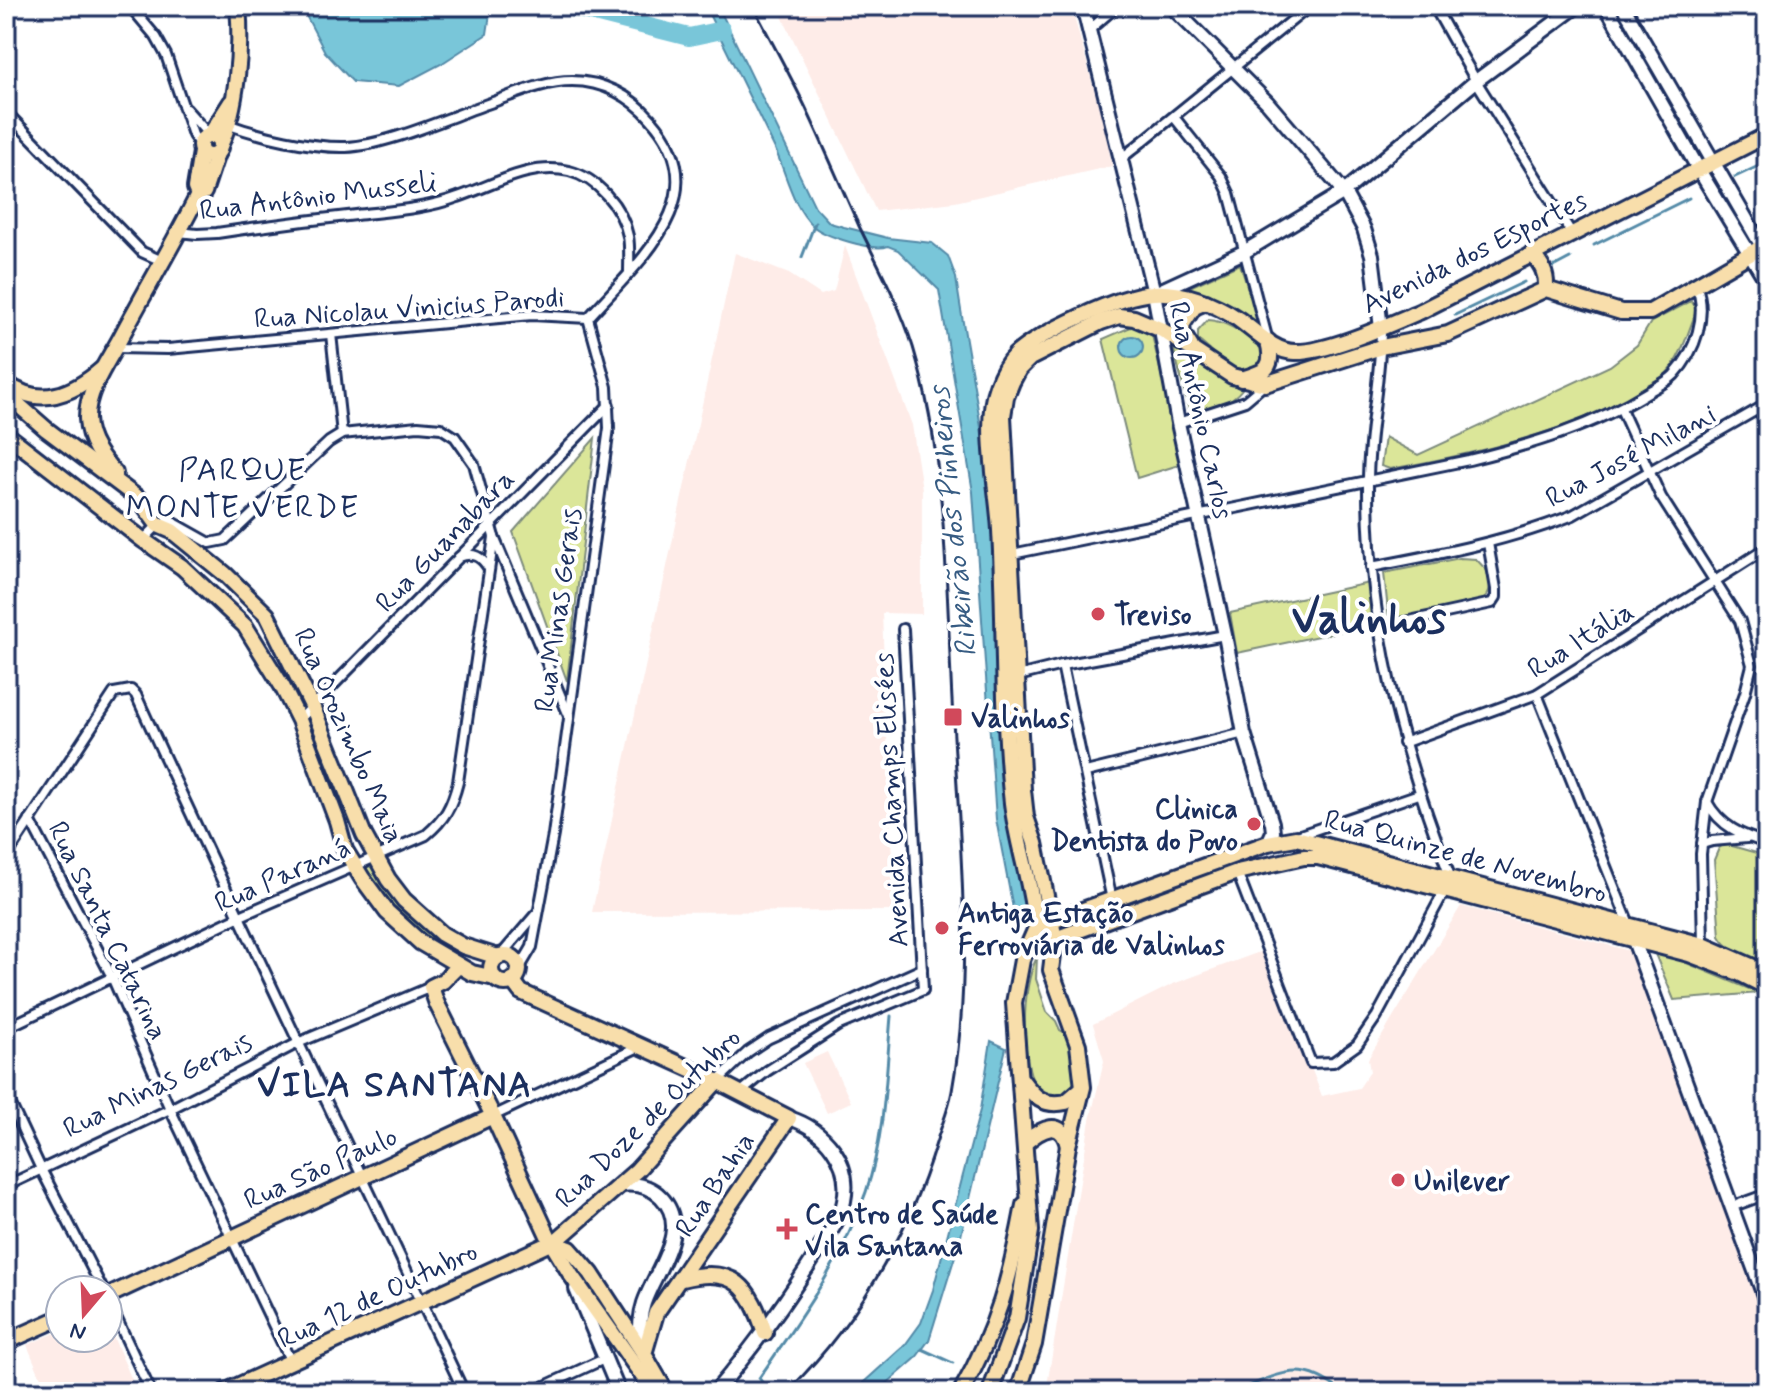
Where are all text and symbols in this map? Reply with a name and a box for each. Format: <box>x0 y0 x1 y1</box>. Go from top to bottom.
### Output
street label: Rua Antônio Musseli <box>198 165 439 230</box>
street label: Avenida dos Esportes <box>1356 183 1594 324</box>
street label: Rua Nicolau Vinicius Parodi <box>253 280 566 339</box>
street label: Rua Antônio Carlos <box>1158 298 1241 523</box>
water label: Ribeirão dos Pinheiros <box>920 382 987 659</box>
street label: Rua José Milani <box>1539 397 1723 518</box>
district label: PARQUE MONTE VERDE <box>126 450 360 529</box>
street label: Rua Guanabara <box>368 462 524 621</box>
street label: Rua Minas Gerais <box>527 506 592 715</box>
district label: Valinhos <box>1292 591 1447 649</box>
street label: Rua Itália <box>1521 594 1642 688</box>
place label: Treviso <box>1114 598 1192 635</box>
marker: Treviso <box>1089 605 1107 623</box>
street label: Rua Orozimbo Maia <box>284 623 412 849</box>
street label: Avenida Champs Elisées <box>866 652 919 948</box>
place label: Valinhos <box>971 701 1070 738</box>
marker: Valinhos <box>942 706 964 728</box>
place label: Clinica Dentista do Povo <box>1050 792 1238 861</box>
street label: Rua Quinze de Novembro <box>1320 802 1611 913</box>
marker: Clinica Dentista do Povo <box>1245 815 1263 833</box>
street label: Rua Santa Catarina <box>38 816 176 1047</box>
street label: Rua Paraná <box>209 830 357 923</box>
place label: Antiga Estação Ferroviária de Valinhos <box>958 896 1225 965</box>
marker: Antiga Estação Ferroviária de Valinhos <box>933 919 951 937</box>
street label: Rua Doze de Outubro <box>548 1020 750 1217</box>
street label: Rua Minas Gerais <box>57 1024 259 1148</box>
district label: VILA SANTANA <box>257 1063 533 1110</box>
street label: Rua São Paulo <box>238 1119 404 1220</box>
street label: Rua Bahia <box>667 1126 765 1245</box>
place label: Unilever <box>1414 1164 1510 1201</box>
marker: Unilever <box>1389 1171 1407 1189</box>
place label: Centro de Saúde Vila Santana <box>805 1197 999 1266</box>
marker: Centro de Saúde Vila Santana <box>776 1218 798 1240</box>
street label: Rua 12 de Outubro <box>272 1234 484 1359</box>
north arrow <box>44 1274 124 1354</box>
text: N <box>67 1315 90 1347</box>

